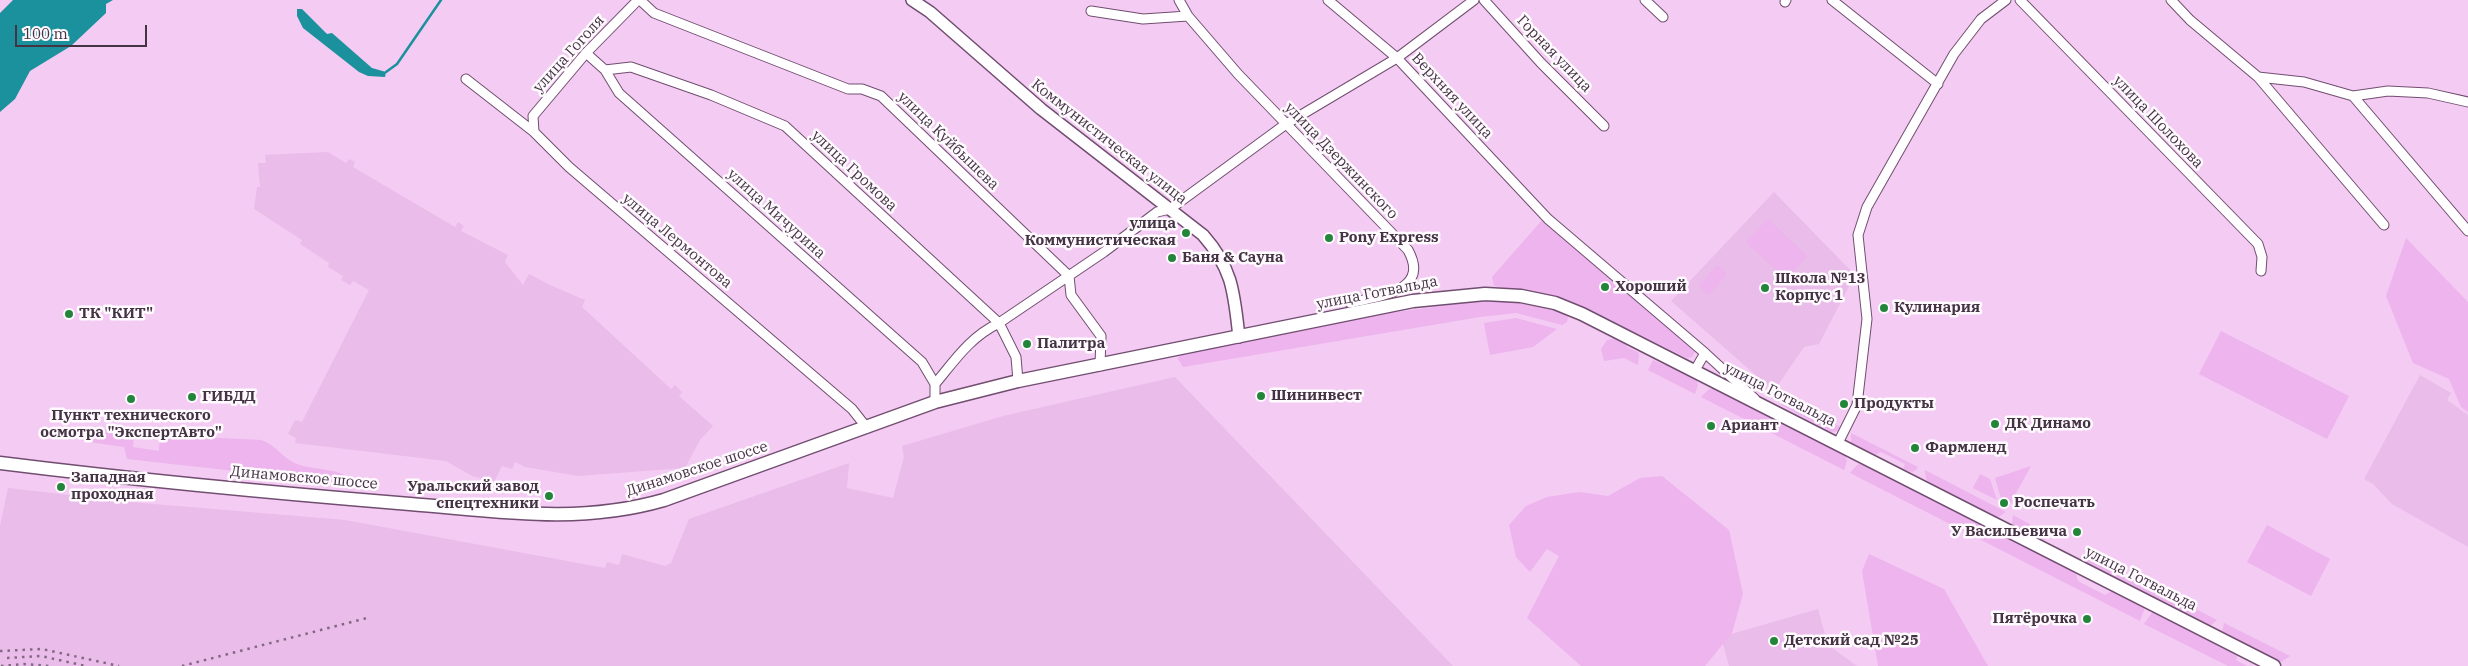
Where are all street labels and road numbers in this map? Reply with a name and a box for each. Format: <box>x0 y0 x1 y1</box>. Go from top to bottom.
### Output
street label: улица Гоголя <box>530 12 608 96</box>
street label: Горная улица <box>1513 12 1595 96</box>
street label: Верхняя улица <box>1408 49 1496 143</box>
street label: улица Шолохова <box>2109 72 2207 172</box>
street label: Коммунистическая улица <box>1028 76 1190 208</box>
street label: улица Куйбышева <box>894 88 1002 194</box>
street label: улица Дзержинского <box>1281 99 1401 223</box>
street label: улица Громова <box>808 127 900 215</box>
street label: улица Мичурина <box>723 165 829 263</box>
street label: улица Лермонтова <box>618 190 736 292</box>
street label: улица Готвальда <box>1315 272 1439 314</box>
street label: улица Готвальда <box>1721 359 1839 431</box>
street label: Динамовское шоссе <box>624 438 770 500</box>
street label: Динамовское шоссе <box>230 463 378 493</box>
street label: улица Готвальда <box>2082 543 2200 615</box>

